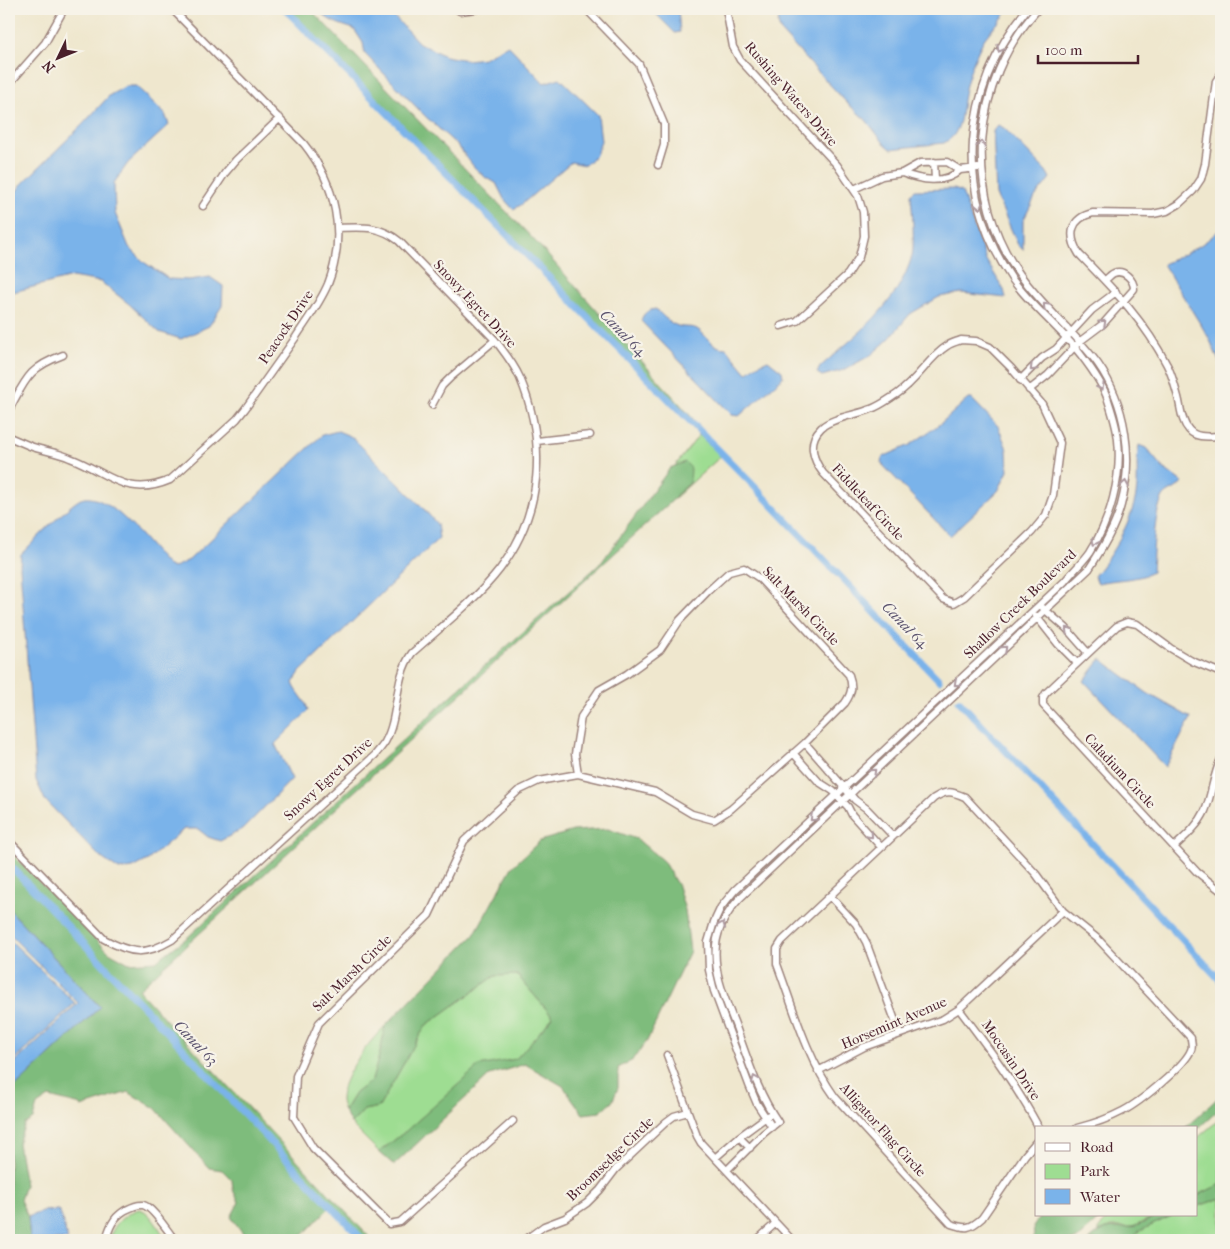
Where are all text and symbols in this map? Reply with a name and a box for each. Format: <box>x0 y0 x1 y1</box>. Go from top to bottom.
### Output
north arrow <box>32 32 82 82</box>
scale bar <box>1038 32 1138 64</box>
street label: Rushing Waters Drive <box>741 38 841 150</box>
text: 100 m <box>1045 41 1083 59</box>
one-way arrow <box>996 44 1006 53</box>
text: N <box>39 57 59 76</box>
one-way arrow <box>976 140 987 148</box>
one-way arrow <box>974 202 984 210</box>
street label: Snowy Egret Drive <box>430 256 520 352</box>
street label: Peacock Drive <box>255 287 317 367</box>
one-way arrow <box>1043 303 1052 312</box>
water label: Canal 64 <box>596 306 651 361</box>
one-way arrow <box>1098 320 1107 329</box>
one-way arrow <box>1029 362 1038 371</box>
one-way arrow <box>1095 382 1105 391</box>
street label: Fiddleleaf Circle <box>828 460 908 544</box>
one-way arrow <box>1119 480 1130 488</box>
one-way arrow <box>1091 537 1101 546</box>
street label: Shallow Creek Boulevard <box>960 546 1080 662</box>
street label: Salt Marsh Circle <box>759 563 843 649</box>
water label: Canal 64 <box>878 598 933 653</box>
one-way arrow <box>1065 627 1074 636</box>
one-way arrow <box>998 646 1007 655</box>
one-way arrow <box>954 677 963 686</box>
street label: Caladium Circle <box>1081 730 1159 812</box>
street label: Snowy Egret Drive <box>280 734 376 824</box>
one-way arrow <box>867 769 876 778</box>
one-way arrow <box>810 812 819 821</box>
one-way arrow <box>864 829 873 838</box>
one-way arrow <box>716 921 726 929</box>
street label: Salt Marsh Circle <box>309 931 395 1015</box>
street label: Horsemint Avenue <box>839 993 949 1053</box>
water label: Canal 63 <box>170 1017 222 1069</box>
street label: Moccasin Drive <box>978 1017 1044 1103</box>
one-way arrow <box>751 1076 761 1084</box>
street label: Alligator Flag Circle <box>836 1079 930 1181</box>
street label: Broomsedge Circle <box>563 1113 657 1205</box>
legend <box>1035 1126 1198 1216</box>
text: Road <box>1080 1138 1114 1156</box>
text: Park <box>1080 1162 1110 1180</box>
text: Water <box>1079 1188 1120 1206</box>

